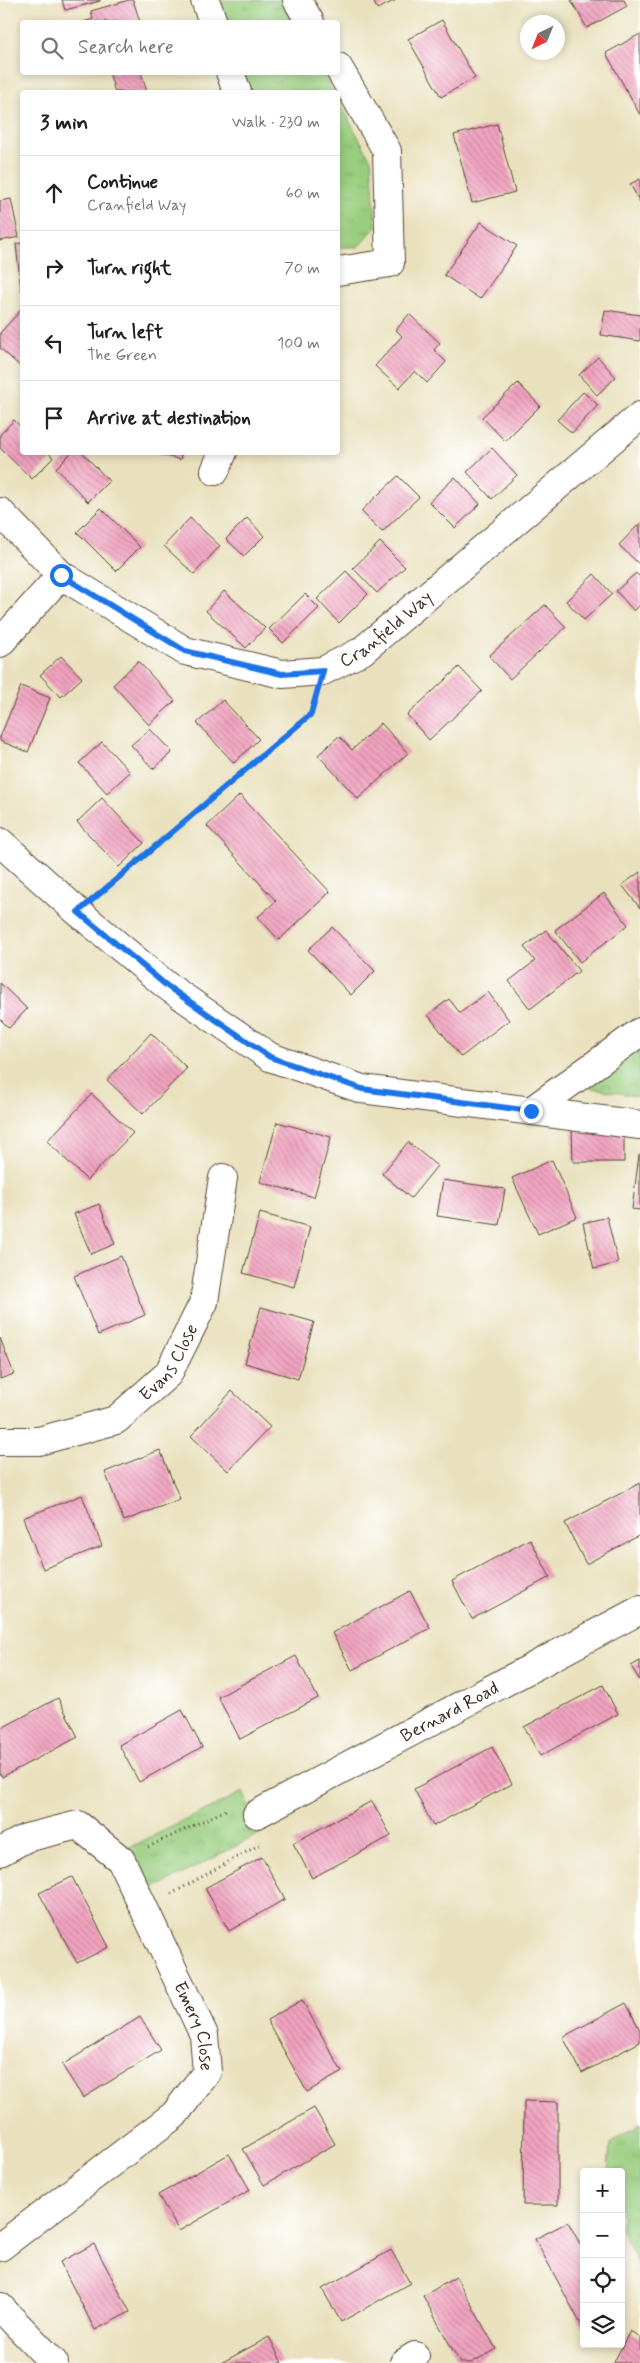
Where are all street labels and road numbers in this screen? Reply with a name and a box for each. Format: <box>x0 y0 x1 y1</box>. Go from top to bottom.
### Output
street label: Cranfield Way <box>336 586 438 673</box>
street label: Evans Close <box>134 1320 204 1407</box>
street label: Bernard Road <box>397 1676 503 1748</box>
street label: Emery Close <box>167 1978 218 2072</box>

